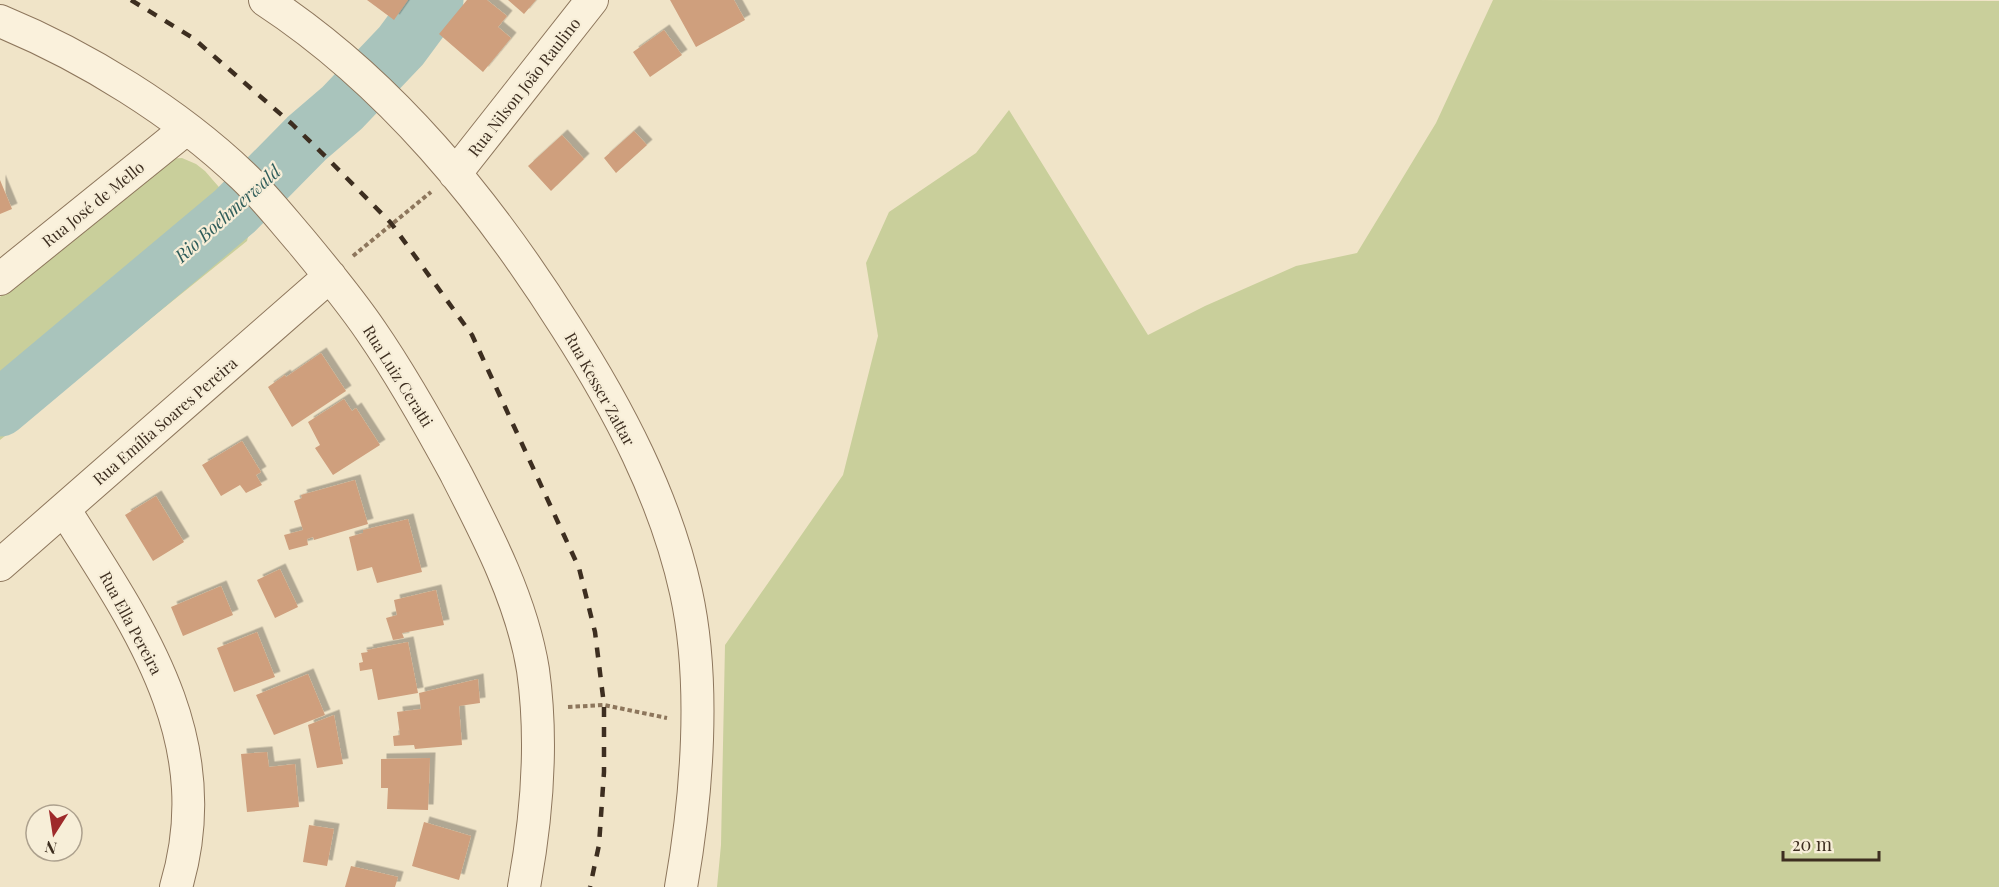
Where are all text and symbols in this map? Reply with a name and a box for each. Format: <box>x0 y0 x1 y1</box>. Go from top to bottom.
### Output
street label: Rua Nilson João Raulino <box>463 13 585 160</box>
street label: Rua José de Mello <box>37 156 148 251</box>
water label: Rio Boehmerwald <box>169 158 286 268</box>
street label: Rua Luiz Ceratti <box>359 321 438 431</box>
street label: Rua Kesser Zattar <box>561 328 640 449</box>
street label: Rua Emília Soares Pereira <box>88 352 241 489</box>
street label: Rua Ella Pereira <box>95 567 167 678</box>
north arrow <box>24 803 84 863</box>
scale bar <box>1783 824 1879 862</box>
text: 20 m <box>1792 832 1832 856</box>
text: N <box>43 837 59 860</box>

